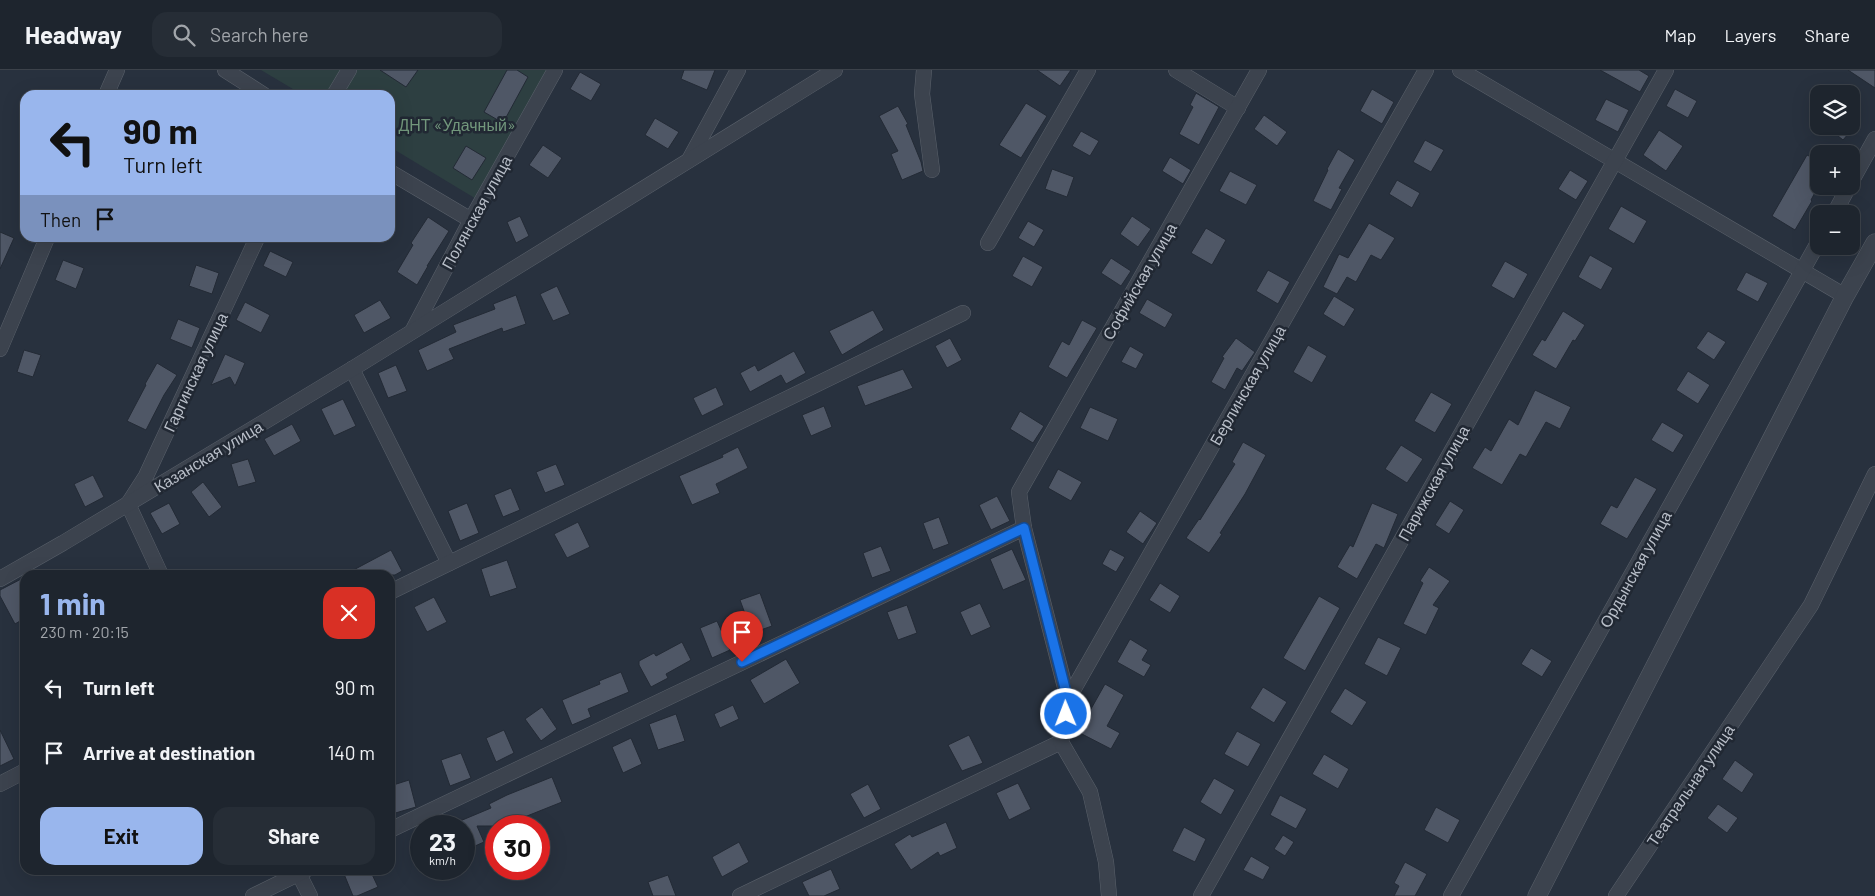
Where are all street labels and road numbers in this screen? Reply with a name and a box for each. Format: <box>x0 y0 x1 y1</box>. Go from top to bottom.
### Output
street label: Полянская улица <box>437 152 515 272</box>
street label: Софийская улица <box>1098 219 1180 343</box>
street label: Гаргинская улица <box>159 309 231 435</box>
street label: Берлинская улица <box>1205 322 1289 448</box>
street label: Казанская улица <box>150 416 266 496</box>
street label: Парижская улица <box>1393 422 1473 544</box>
street label: Ордынская улица <box>1595 507 1675 631</box>
street label: Театральная улица <box>1642 720 1738 849</box>

